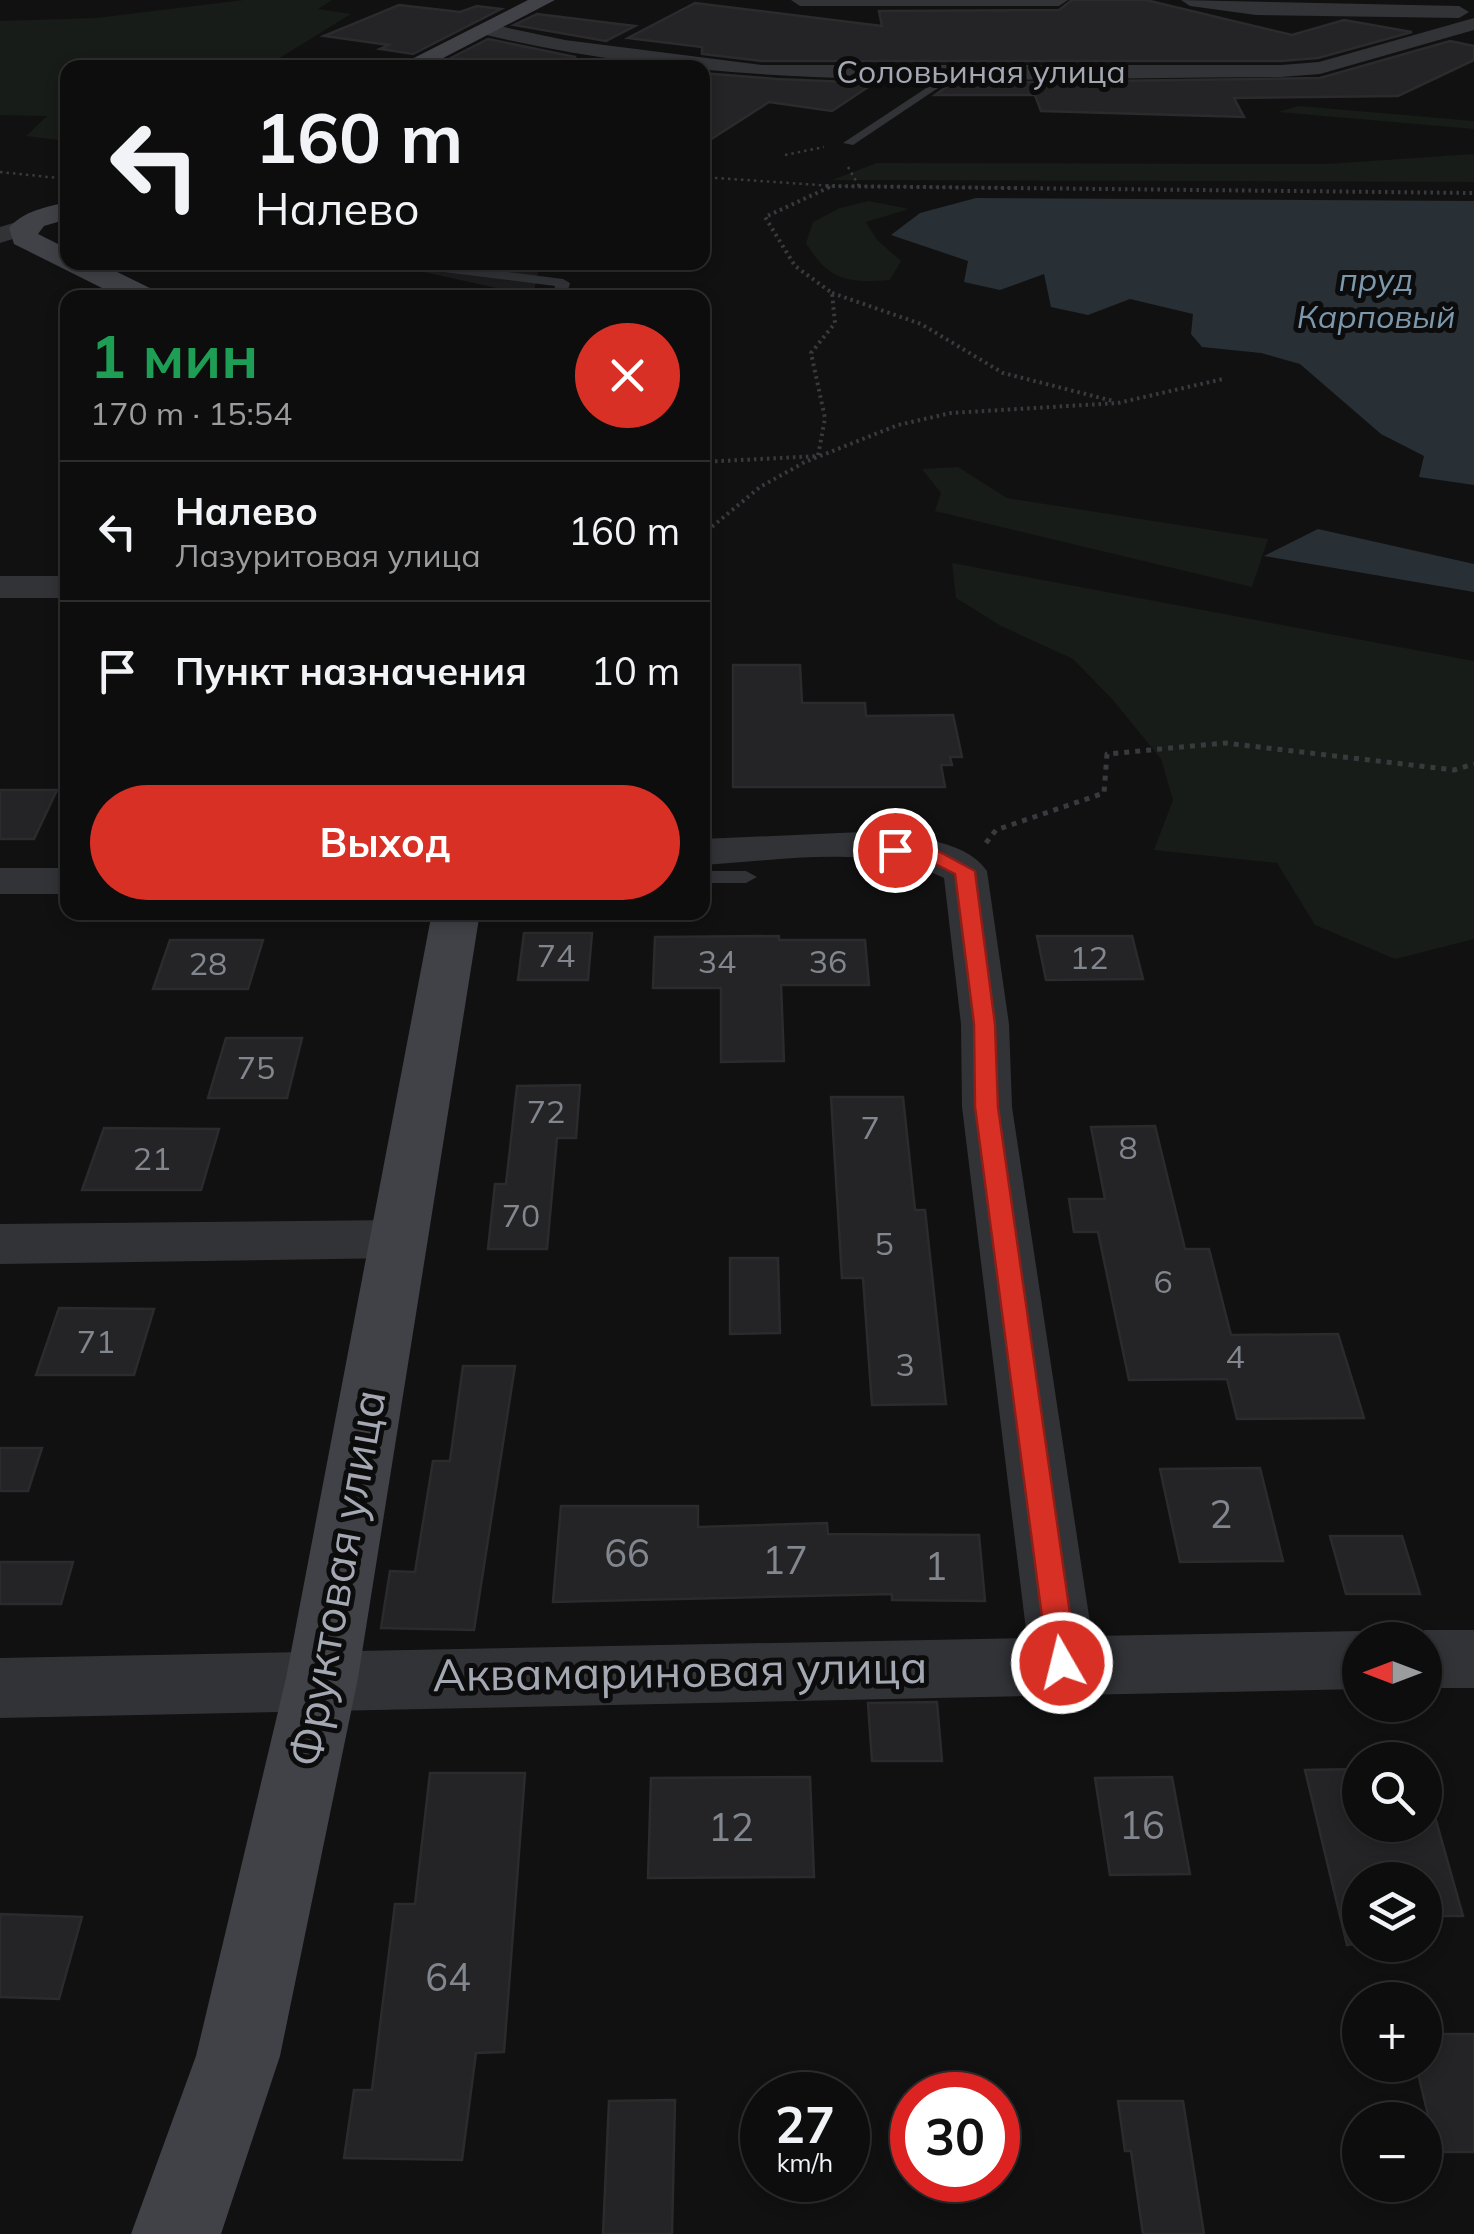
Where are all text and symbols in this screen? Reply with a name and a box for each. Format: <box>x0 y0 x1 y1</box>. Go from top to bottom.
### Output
street label: Соловьиная улица <box>836 51 1126 91</box>
text: 160 m <box>255 93 463 181</box>
icon: left <box>90 100 220 230</box>
text: Налево <box>255 180 420 236</box>
water label: пруд Карповый <box>1297 259 1455 336</box>
text: 1 мин <box>90 318 258 393</box>
button: close <box>575 323 680 428</box>
text: 170 m · 15:54 <box>90 393 292 433</box>
text: Налево <box>175 487 318 535</box>
icon: left <box>90 504 145 559</box>
text: 160 m <box>568 507 680 555</box>
text: Лазуритовая улица <box>175 535 481 575</box>
icon: arrive <box>90 644 145 699</box>
text: Пункт назначения <box>175 647 527 695</box>
text: 10 m <box>591 647 680 695</box>
button: Выход <box>90 785 680 900</box>
pin <box>853 808 938 893</box>
icon: arrive <box>868 823 923 878</box>
house number: 74 <box>537 935 575 975</box>
house number: 12 <box>1070 937 1108 977</box>
house number: 34 <box>698 941 736 981</box>
house number: 36 <box>809 941 847 981</box>
house number: 28 <box>189 943 227 983</box>
house number: 75 <box>237 1047 275 1087</box>
house number: 72 <box>527 1091 565 1131</box>
house number: 7 <box>860 1107 880 1147</box>
house number: 8 <box>1118 1127 1138 1167</box>
house number: 21 <box>133 1138 171 1178</box>
house number: 70 <box>502 1195 540 1235</box>
house number: 5 <box>874 1223 894 1263</box>
house number: 6 <box>1153 1261 1173 1301</box>
house number: 71 <box>77 1321 115 1361</box>
house number: 4 <box>1225 1336 1245 1376</box>
house number: 3 <box>895 1344 915 1384</box>
street label: Фруктовая улица <box>275 1385 397 1771</box>
house number: 2 <box>1210 1490 1232 1538</box>
house number: 66 <box>604 1529 650 1577</box>
house number: 17 <box>762 1536 808 1584</box>
house number: 1 <box>925 1542 947 1590</box>
position arrow <box>1010 1611 1114 1715</box>
north arrow <box>1342 1622 1442 1722</box>
map controls <box>1342 1622 1442 2202</box>
street label: Аквамариновая улица <box>432 1638 928 1702</box>
button: search <box>1342 1742 1442 1842</box>
house number: 16 <box>1119 1801 1165 1849</box>
house number: 12 <box>708 1803 754 1851</box>
button: layers <box>1342 1862 1442 1962</box>
house number: 64 <box>425 1953 471 2001</box>
button: + <box>1342 1982 1442 2082</box>
speed limit sign: 30 <box>890 2072 1020 2202</box>
text: 27 <box>775 2093 835 2156</box>
button: − <box>1342 2102 1442 2202</box>
text: km/h <box>777 2147 833 2178</box>

